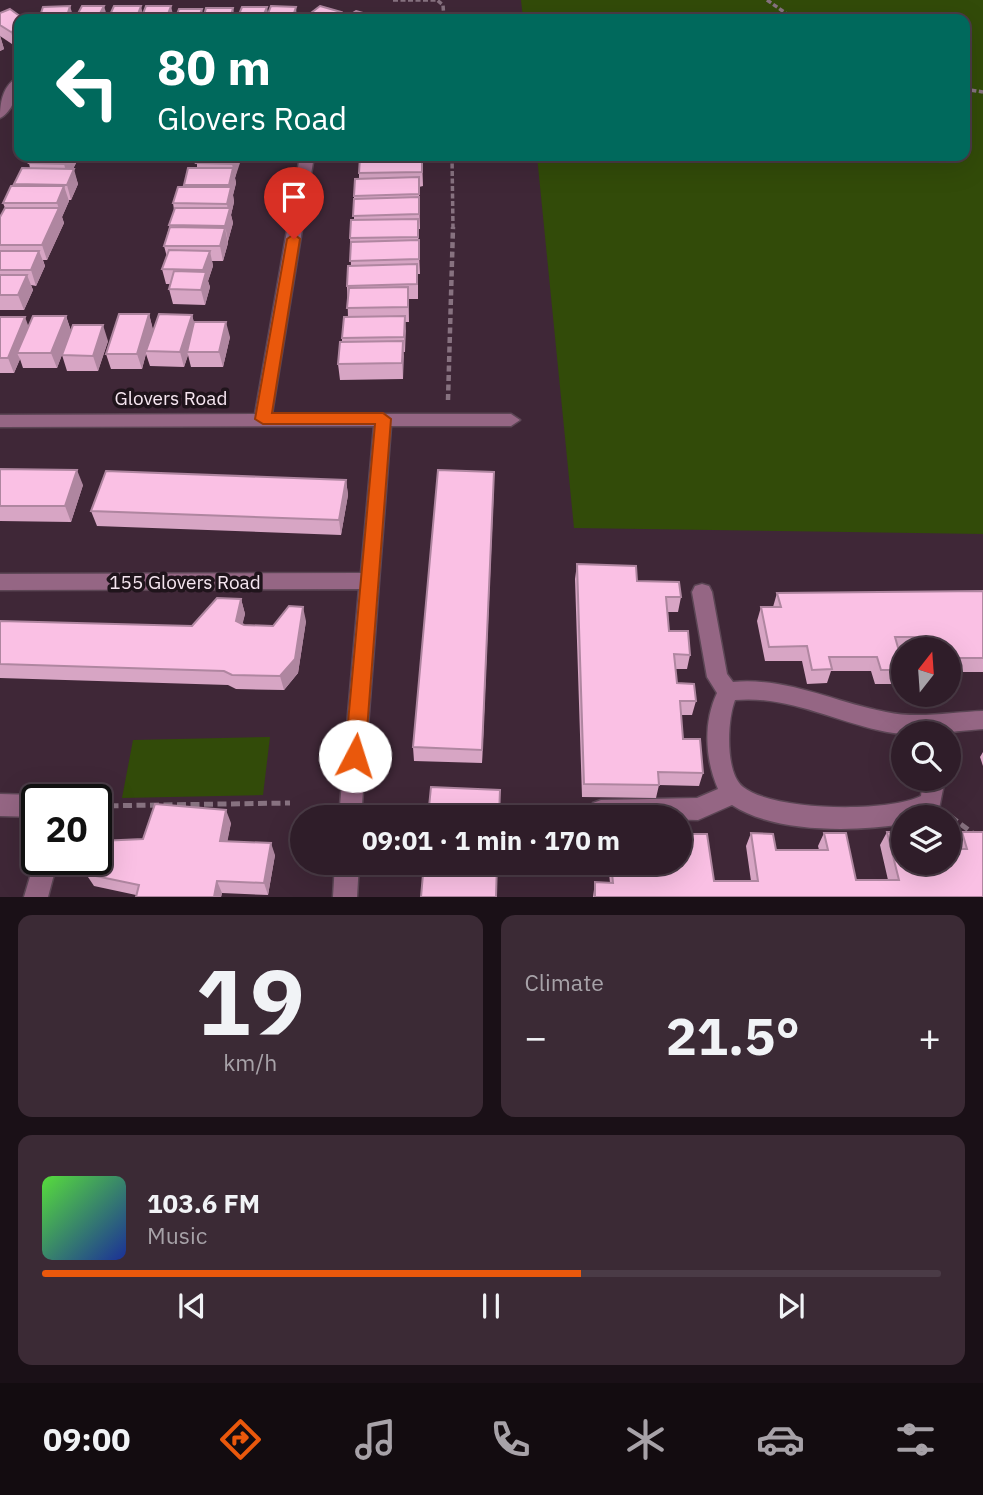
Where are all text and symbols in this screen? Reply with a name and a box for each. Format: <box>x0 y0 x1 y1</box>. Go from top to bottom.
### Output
text: 80 m <box>157 35 271 98</box>
icon: left <box>42 42 133 133</box>
text: Glovers Road <box>157 97 347 139</box>
pin <box>264 167 324 239</box>
icon: arrive <box>275 178 313 216</box>
street label: Glovers Road <box>115 386 227 410</box>
street label: 155 Glovers Road <box>109 570 261 594</box>
north arrow <box>891 637 961 707</box>
map controls <box>891 637 961 875</box>
position arrow <box>318 719 392 793</box>
button: search <box>891 721 961 791</box>
speed limit sign: 20 <box>21 784 112 875</box>
button: layers <box>891 805 961 875</box>
text: 09:01 · 1 min · 170 m <box>362 823 620 857</box>
text: 19 <box>196 942 305 1060</box>
text: Climate <box>525 967 604 997</box>
text: 21.5° <box>666 1002 800 1069</box>
text: − <box>525 1012 547 1061</box>
text: + <box>918 1012 941 1061</box>
text: km/h <box>223 1047 277 1077</box>
text: 103.6 FM <box>147 1186 260 1220</box>
text: Music <box>147 1220 207 1250</box>
icon: previous <box>173 1287 211 1325</box>
icon: pause <box>472 1287 510 1325</box>
icon: next <box>772 1287 810 1325</box>
icon: directions <box>216 1415 265 1464</box>
icon: music <box>351 1415 400 1464</box>
icon: phone <box>486 1415 535 1464</box>
icon: climate <box>621 1415 670 1464</box>
icon: car <box>756 1415 805 1464</box>
icon: filters <box>891 1415 940 1464</box>
text: 09:00 <box>43 1418 130 1460</box>

